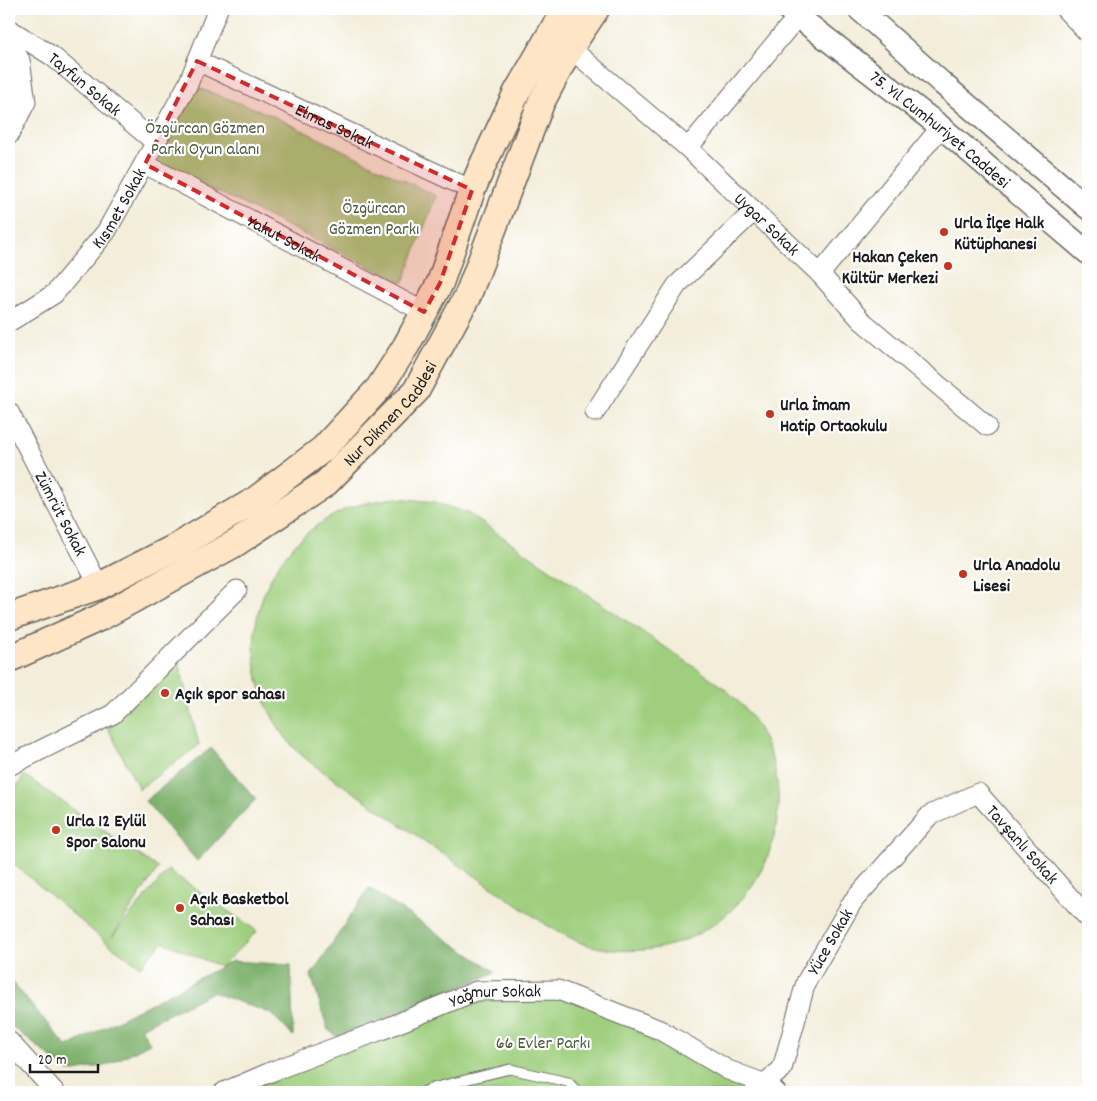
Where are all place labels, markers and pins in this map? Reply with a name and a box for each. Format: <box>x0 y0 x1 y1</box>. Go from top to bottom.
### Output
place label: Urla İlçe Halk Kütüphanesi <box>954 212 1045 258</box>
marker: Urla İlçe Halk Kütüphanesi <box>938 226 950 238</box>
place label: Hakan Çeken Kültür Merkezi <box>842 246 939 292</box>
marker: Hakan Çeken Kültür Merkezi <box>942 260 954 272</box>
place label: Urla İmam Hatip Ortaokulu <box>780 394 888 440</box>
marker: Urla İmam Hatip Ortaokulu <box>764 408 776 420</box>
place label: Urla Anadolu Lisesi <box>973 554 1061 600</box>
marker: Urla Anadolu Lisesi <box>957 568 969 580</box>
place label: Açık spor sahası <box>175 683 285 708</box>
marker: Açık spor sahası <box>159 687 171 699</box>
place label: Urla 12 Eylül Spor Salonu <box>66 810 147 856</box>
marker: Urla 12 Eylül Spor Salonu <box>50 824 62 836</box>
place label: Açık Basketbol Sahası <box>190 888 289 934</box>
marker: Açık Basketbol Sahası <box>174 902 186 914</box>

